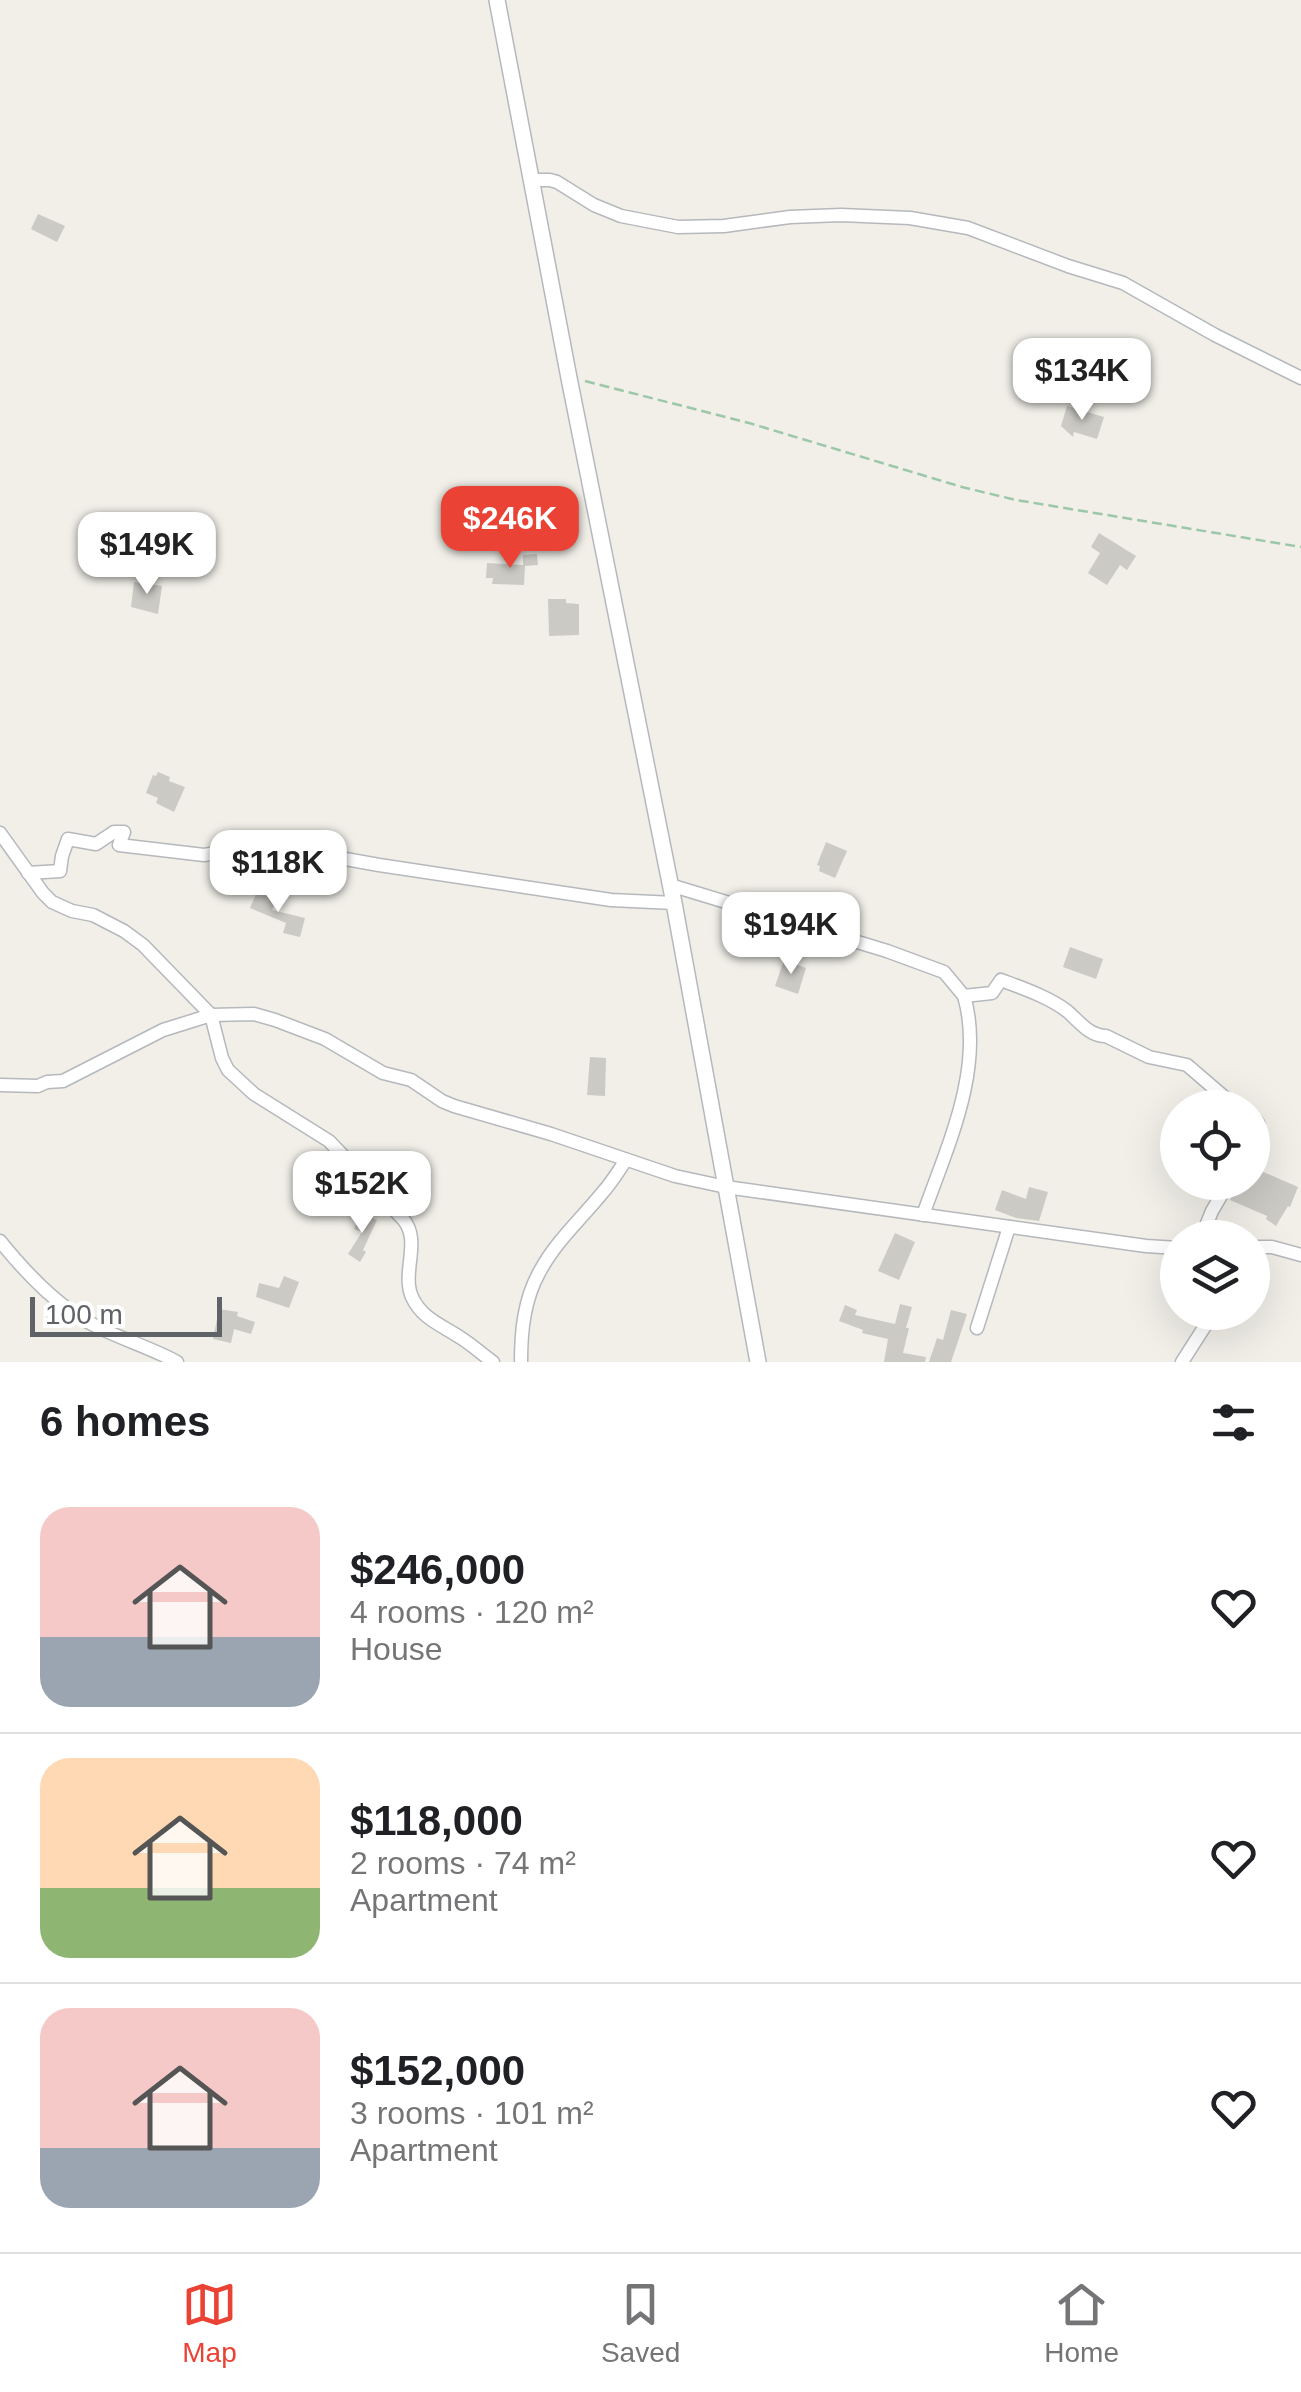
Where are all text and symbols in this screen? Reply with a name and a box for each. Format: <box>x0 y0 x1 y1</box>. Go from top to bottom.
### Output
pin: $134K <box>1012 338 1152 423</box>
text: $134K <box>1035 352 1129 388</box>
pin: $246K <box>440 486 580 571</box>
text: $246K <box>463 500 557 536</box>
pin: $149K <box>77 512 217 597</box>
text: $149K <box>100 526 194 562</box>
pin: $118K <box>208 830 348 915</box>
text: $118K <box>232 844 324 880</box>
pin: $194K <box>721 892 861 977</box>
text: $194K <box>744 906 838 942</box>
map controls <box>1160 1090 1270 1330</box>
button: locate <box>1160 1090 1270 1200</box>
pin: $152K <box>292 1151 432 1236</box>
text: $152K <box>315 1165 409 1201</box>
button: layers <box>1160 1220 1270 1330</box>
scale bar <box>30 1292 222 1336</box>
text: 100 m <box>45 1299 123 1330</box>
icon: filters <box>1206 1395 1261 1450</box>
text: 6 homes <box>40 1398 210 1445</box>
text: $246,000 <box>350 1546 525 1593</box>
icon: home <box>120 1547 240 1667</box>
icon: heart <box>1206 1580 1261 1635</box>
text: 4 rooms · 120 m² <box>350 1594 594 1630</box>
text: House <box>350 1631 443 1667</box>
text: $118,000 <box>350 1797 523 1844</box>
icon: home <box>120 1798 240 1918</box>
icon: heart <box>1206 1831 1261 1886</box>
text: 2 rooms · 74 m² <box>350 1845 576 1881</box>
text: Apartment <box>350 1882 498 1918</box>
text: $152,000 <box>350 2047 525 2094</box>
icon: home <box>120 2048 240 2168</box>
icon: heart <box>1206 2081 1261 2136</box>
text: 3 rooms · 101 m² <box>350 2095 594 2131</box>
text: Apartment <box>350 2132 498 2168</box>
tab: Map <box>182 2277 237 2369</box>
tab: Saved <box>601 2277 680 2369</box>
tab: Home <box>1044 2277 1119 2369</box>

